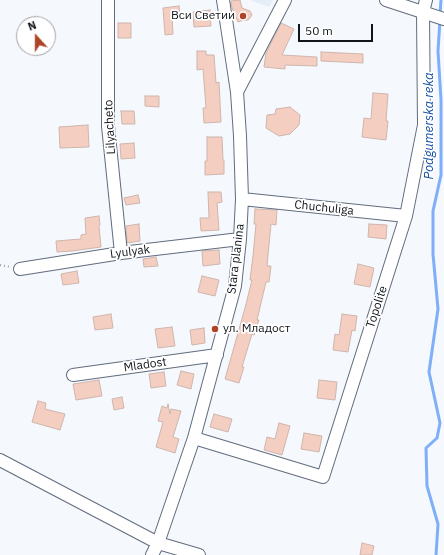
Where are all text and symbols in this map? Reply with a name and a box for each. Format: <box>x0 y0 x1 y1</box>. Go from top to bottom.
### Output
place label: Вси Светии <box>171 9 235 23</box>
marker: Вси Светии <box>238 11 248 21</box>
north arrow <box>16 16 56 56</box>
scale bar <box>300 16 375 42</box>
text: N <box>26 18 38 34</box>
text: 50 m <box>305 23 333 38</box>
water label: Podgumerska reka <box>421 72 437 180</box>
street label: Lilyacheto <box>101 99 119 155</box>
street label: Chuchuliga <box>294 198 354 218</box>
street label: Stara planina <box>225 223 247 295</box>
street label: Lyulyak <box>109 242 151 262</box>
street label: Topolite <box>363 284 391 330</box>
place label: ул. Младост <box>223 322 291 336</box>
marker: ул. Младост <box>210 324 220 334</box>
street label: Mladost <box>123 355 167 375</box>

